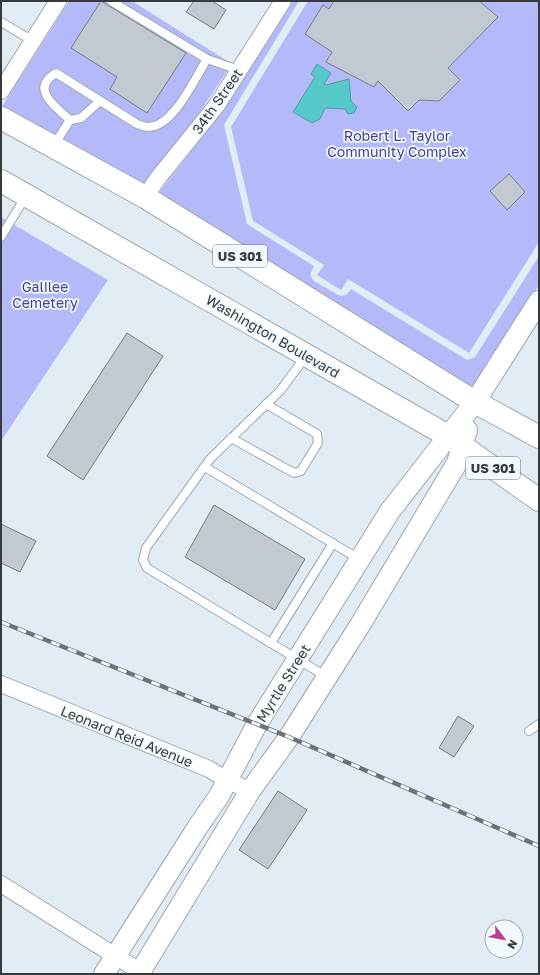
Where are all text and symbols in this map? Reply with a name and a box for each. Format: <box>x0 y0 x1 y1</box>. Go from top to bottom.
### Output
street label: 34th Street <box>188 65 246 137</box>
park label: Robert L. Taylor Community Complex <box>327 127 467 160</box>
road number: US 301 <box>213 245 267 267</box>
park label: Galilee Cemetery <box>12 278 78 311</box>
street label: Washington Boulevard <box>203 291 343 381</box>
road number: US 301 <box>466 457 520 479</box>
street label: Myrtle Street <box>252 641 314 725</box>
street label: Leonard Reid Avenue <box>58 702 196 770</box>
north arrow <box>484 919 524 959</box>
text: N <box>505 938 521 952</box>

